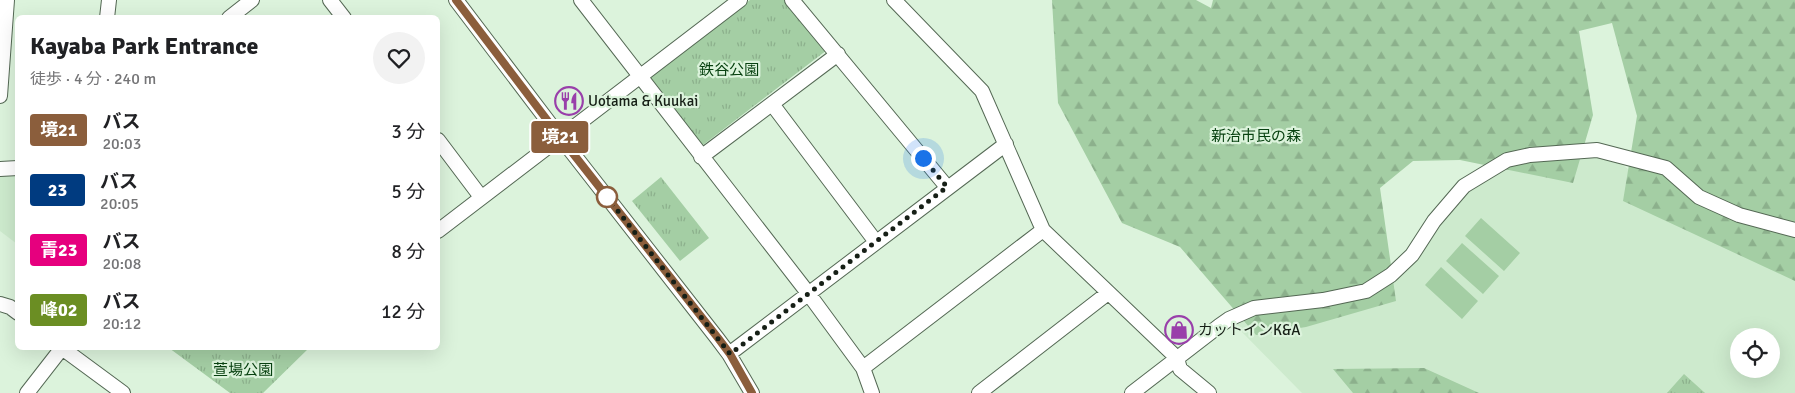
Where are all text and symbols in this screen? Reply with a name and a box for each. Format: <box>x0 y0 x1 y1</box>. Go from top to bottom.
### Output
text: Kayaba Park Entrance <box>30 31 258 61</box>
button: heart <box>373 32 425 84</box>
park label: 鉄谷公園 <box>699 61 759 79</box>
text: 徒歩 · 4 分 · 240 m <box>30 69 156 89</box>
restaurant icon: Uotama & Kuukai <box>554 86 584 116</box>
place label: Uotama & Kuukai <box>588 92 698 110</box>
text: バス <box>102 110 140 134</box>
text: 境21 <box>40 119 77 141</box>
text: 3 分 <box>392 120 425 144</box>
line badge: 境21 <box>531 121 589 153</box>
text: 境21 <box>541 126 579 148</box>
park label: 新治市民の森 <box>1211 127 1301 145</box>
text: 20:03 <box>102 134 141 154</box>
your location <box>911 146 936 171</box>
text: バス <box>100 170 138 194</box>
text: 23 <box>48 179 67 201</box>
text: 5 分 <box>392 180 425 204</box>
unlabelled marker <box>596 186 618 208</box>
text: 20:05 <box>100 194 139 214</box>
text: バス <box>102 230 140 254</box>
text: 青23 <box>40 239 77 261</box>
text: 8 分 <box>392 240 425 264</box>
text: 20:08 <box>102 254 141 274</box>
text: バス <box>102 290 140 314</box>
text: 峰02 <box>40 299 77 321</box>
text: 12 分 <box>381 300 425 324</box>
text: 20:12 <box>102 314 141 334</box>
shop icon: カットインK&A <box>1164 315 1194 345</box>
place label: カットインK&A <box>1198 321 1300 339</box>
map controls <box>1730 328 1780 378</box>
button: locate <box>1730 328 1780 378</box>
park label: 萱場公園 <box>213 361 273 379</box>

